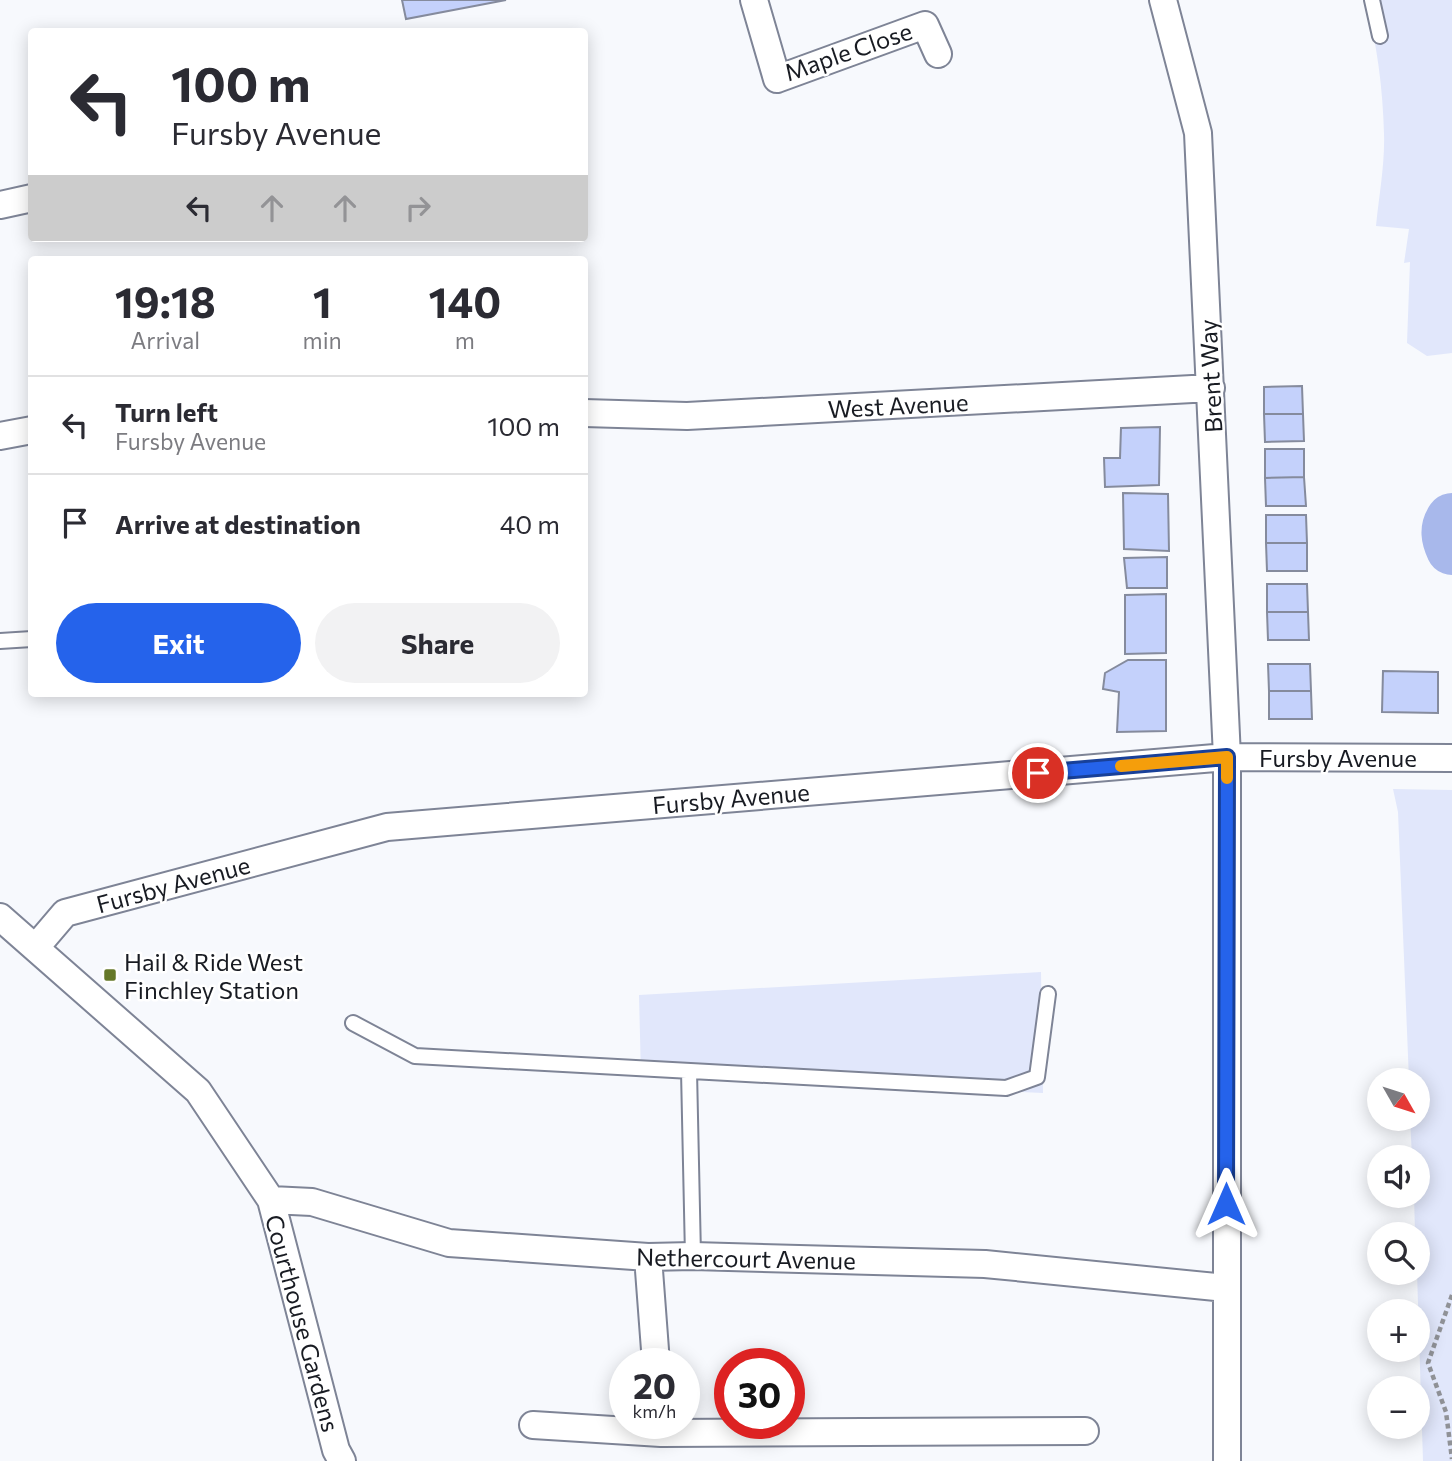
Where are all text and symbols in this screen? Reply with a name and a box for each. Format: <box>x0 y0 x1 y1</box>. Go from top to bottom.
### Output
street label: Maple Close <box>780 16 916 86</box>
text: 100 m <box>171 52 310 112</box>
icon: left <box>56 56 147 147</box>
text: Fursby Avenue <box>171 112 381 152</box>
icon: left <box>180 189 218 227</box>
icon: ahead <box>253 189 291 227</box>
icon: ahead <box>326 189 364 227</box>
icon: right <box>399 189 437 227</box>
text: 19:18 <box>115 275 216 327</box>
text: 1 <box>313 275 332 327</box>
text: 140 <box>429 275 501 327</box>
street label: Brent Way <box>1193 319 1227 433</box>
text: Arrival <box>130 326 200 354</box>
text: min <box>303 326 342 354</box>
text: m <box>455 326 475 354</box>
street label: West Avenue <box>827 387 969 423</box>
text: Turn left <box>115 396 218 427</box>
icon: left <box>56 406 94 444</box>
text: 100 m <box>487 410 560 441</box>
text: Fursby Avenue <box>115 427 266 455</box>
icon: arrive <box>56 504 94 542</box>
text: Arrive at destination <box>115 508 361 539</box>
text: 40 m <box>500 508 560 539</box>
button: Exit <box>56 603 301 683</box>
button: Share <box>315 603 560 683</box>
pin <box>1008 743 1068 803</box>
street label: Fursby Avenue <box>1259 743 1417 772</box>
icon: arrive <box>1019 754 1057 792</box>
street label: Fursby Avenue <box>651 777 811 819</box>
street label: Fursby Avenue <box>93 850 253 918</box>
place label: Hail & Ride West Finchley Station <box>124 947 303 1004</box>
marker: Hail & Ride West Finchley Station <box>102 967 118 983</box>
north arrow <box>1367 1068 1430 1130</box>
map controls <box>1367 1068 1430 1439</box>
button: sound <box>1367 1145 1430 1208</box>
position arrow <box>1189 1167 1263 1241</box>
street label: Courthouse Gardens <box>260 1211 346 1435</box>
button: search <box>1367 1222 1430 1285</box>
street label: Nethercourt Avenue <box>636 1242 856 1274</box>
button: + <box>1367 1299 1430 1362</box>
speed limit sign: 30 <box>714 1348 805 1439</box>
text: 20 <box>633 1363 676 1406</box>
button: − <box>1367 1376 1430 1439</box>
text: km/h <box>633 1400 676 1422</box>

